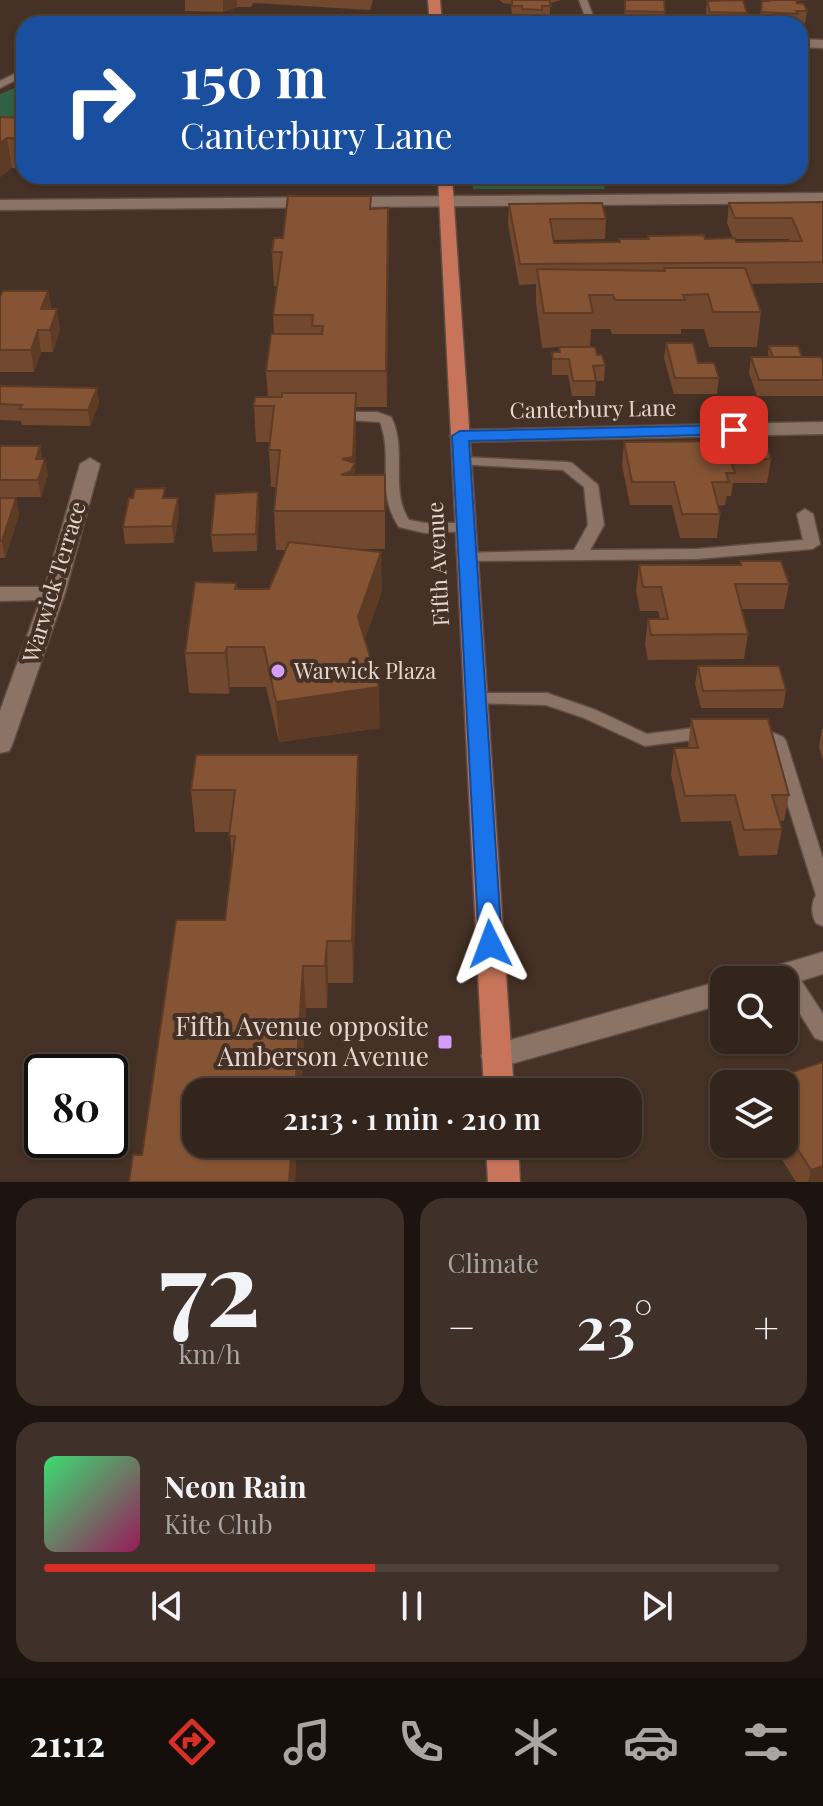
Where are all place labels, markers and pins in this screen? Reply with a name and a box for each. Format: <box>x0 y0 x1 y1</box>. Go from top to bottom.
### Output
pin <box>700 396 768 464</box>
place label: Warwick Plaza <box>293 655 436 685</box>
marker: Warwick Plaza <box>269 662 287 680</box>
place label: Fifth Avenue opposite Amberson Avenue <box>175 1008 429 1073</box>
marker: Fifth Avenue opposite Amberson Avenue <box>436 1033 454 1051</box>

